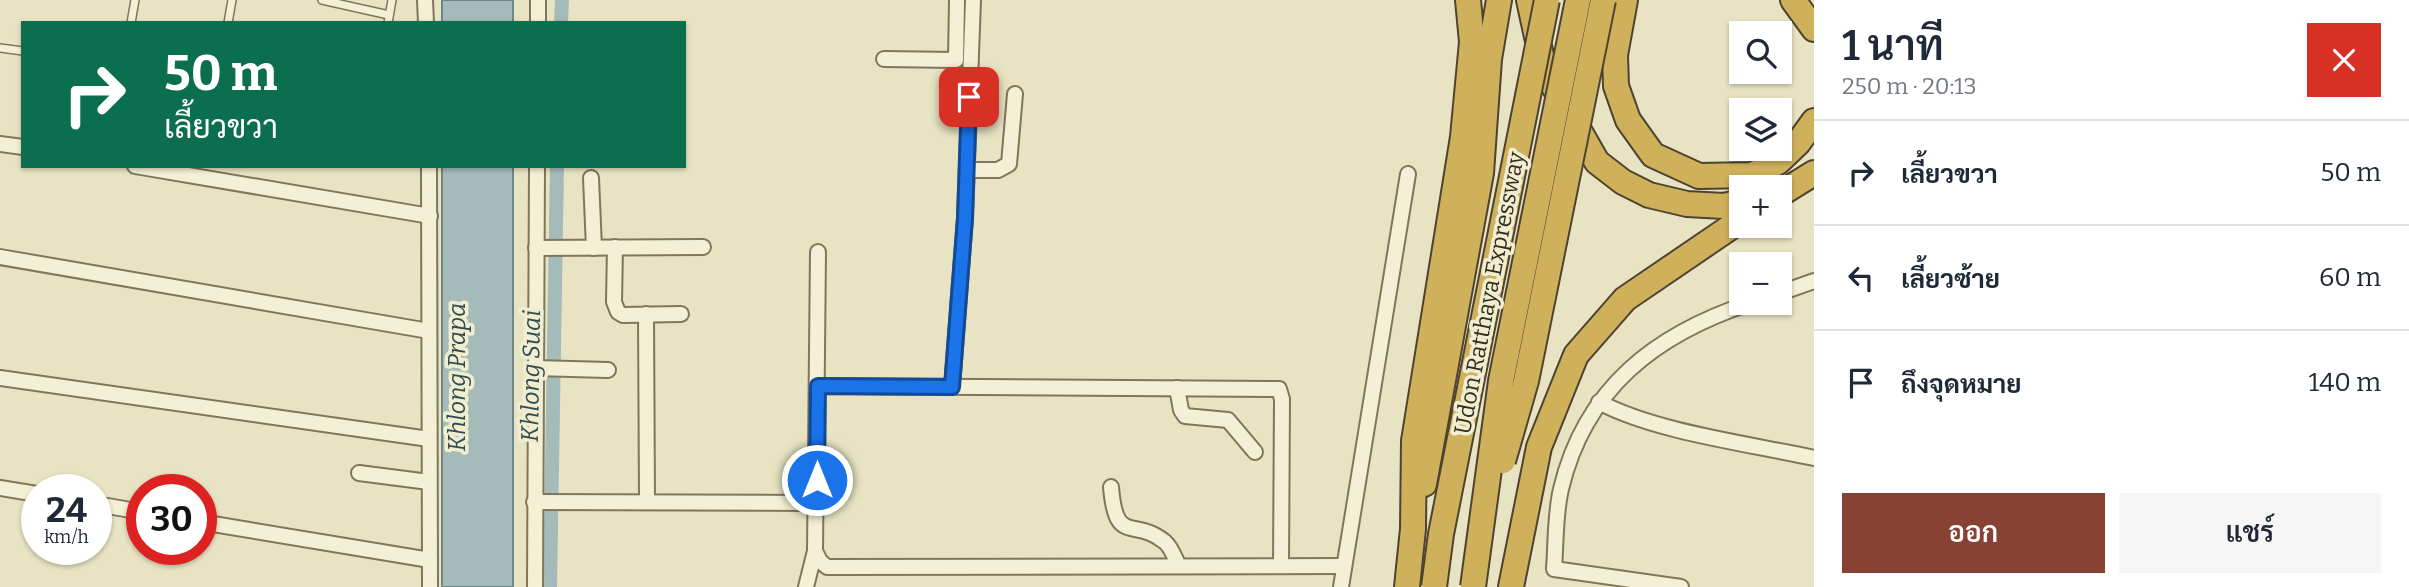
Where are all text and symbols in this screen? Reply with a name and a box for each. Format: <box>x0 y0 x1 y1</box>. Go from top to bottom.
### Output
map controls <box>1729 21 1792 315</box>
button: search <box>1729 21 1792 84</box>
text: 1 นาที <box>1842 21 1944 71</box>
button: close <box>2307 23 2381 97</box>
text: 50 m <box>164 44 277 103</box>
icon: right <box>49 49 140 140</box>
pin <box>939 67 999 127</box>
text: 250 m · 20:13 <box>1842 72 1977 100</box>
icon: arrive <box>950 78 988 116</box>
button: layers <box>1729 98 1792 161</box>
text: เลี้ยวขวา <box>164 108 278 146</box>
street label: Udon Ratthaya Expressway <box>1448 148 1530 437</box>
icon: right <box>1842 154 1880 192</box>
text: 50 m <box>2320 157 2381 188</box>
text: เลี้ยวขวา <box>1901 159 1998 190</box>
button: + <box>1729 175 1792 238</box>
button: − <box>1729 252 1792 315</box>
icon: left <box>1842 259 1880 297</box>
text: 60 m <box>2319 262 2381 293</box>
text: เลี้ยวซ้าย <box>1901 264 2000 295</box>
water label: Khlong Prapa <box>443 303 471 451</box>
water label: Khlong Suai <box>516 309 546 442</box>
icon: arrive <box>1842 364 1880 402</box>
text: 140 m <box>2309 367 2381 398</box>
text: ถึงจุดหมาย <box>1901 369 2022 400</box>
position arrow <box>780 443 854 517</box>
speed limit sign: 30 <box>126 474 217 565</box>
text: 24 <box>46 489 87 531</box>
button: ออก <box>1842 493 2105 573</box>
button: แชร์ <box>2119 493 2381 573</box>
text: km/h <box>44 526 89 548</box>

